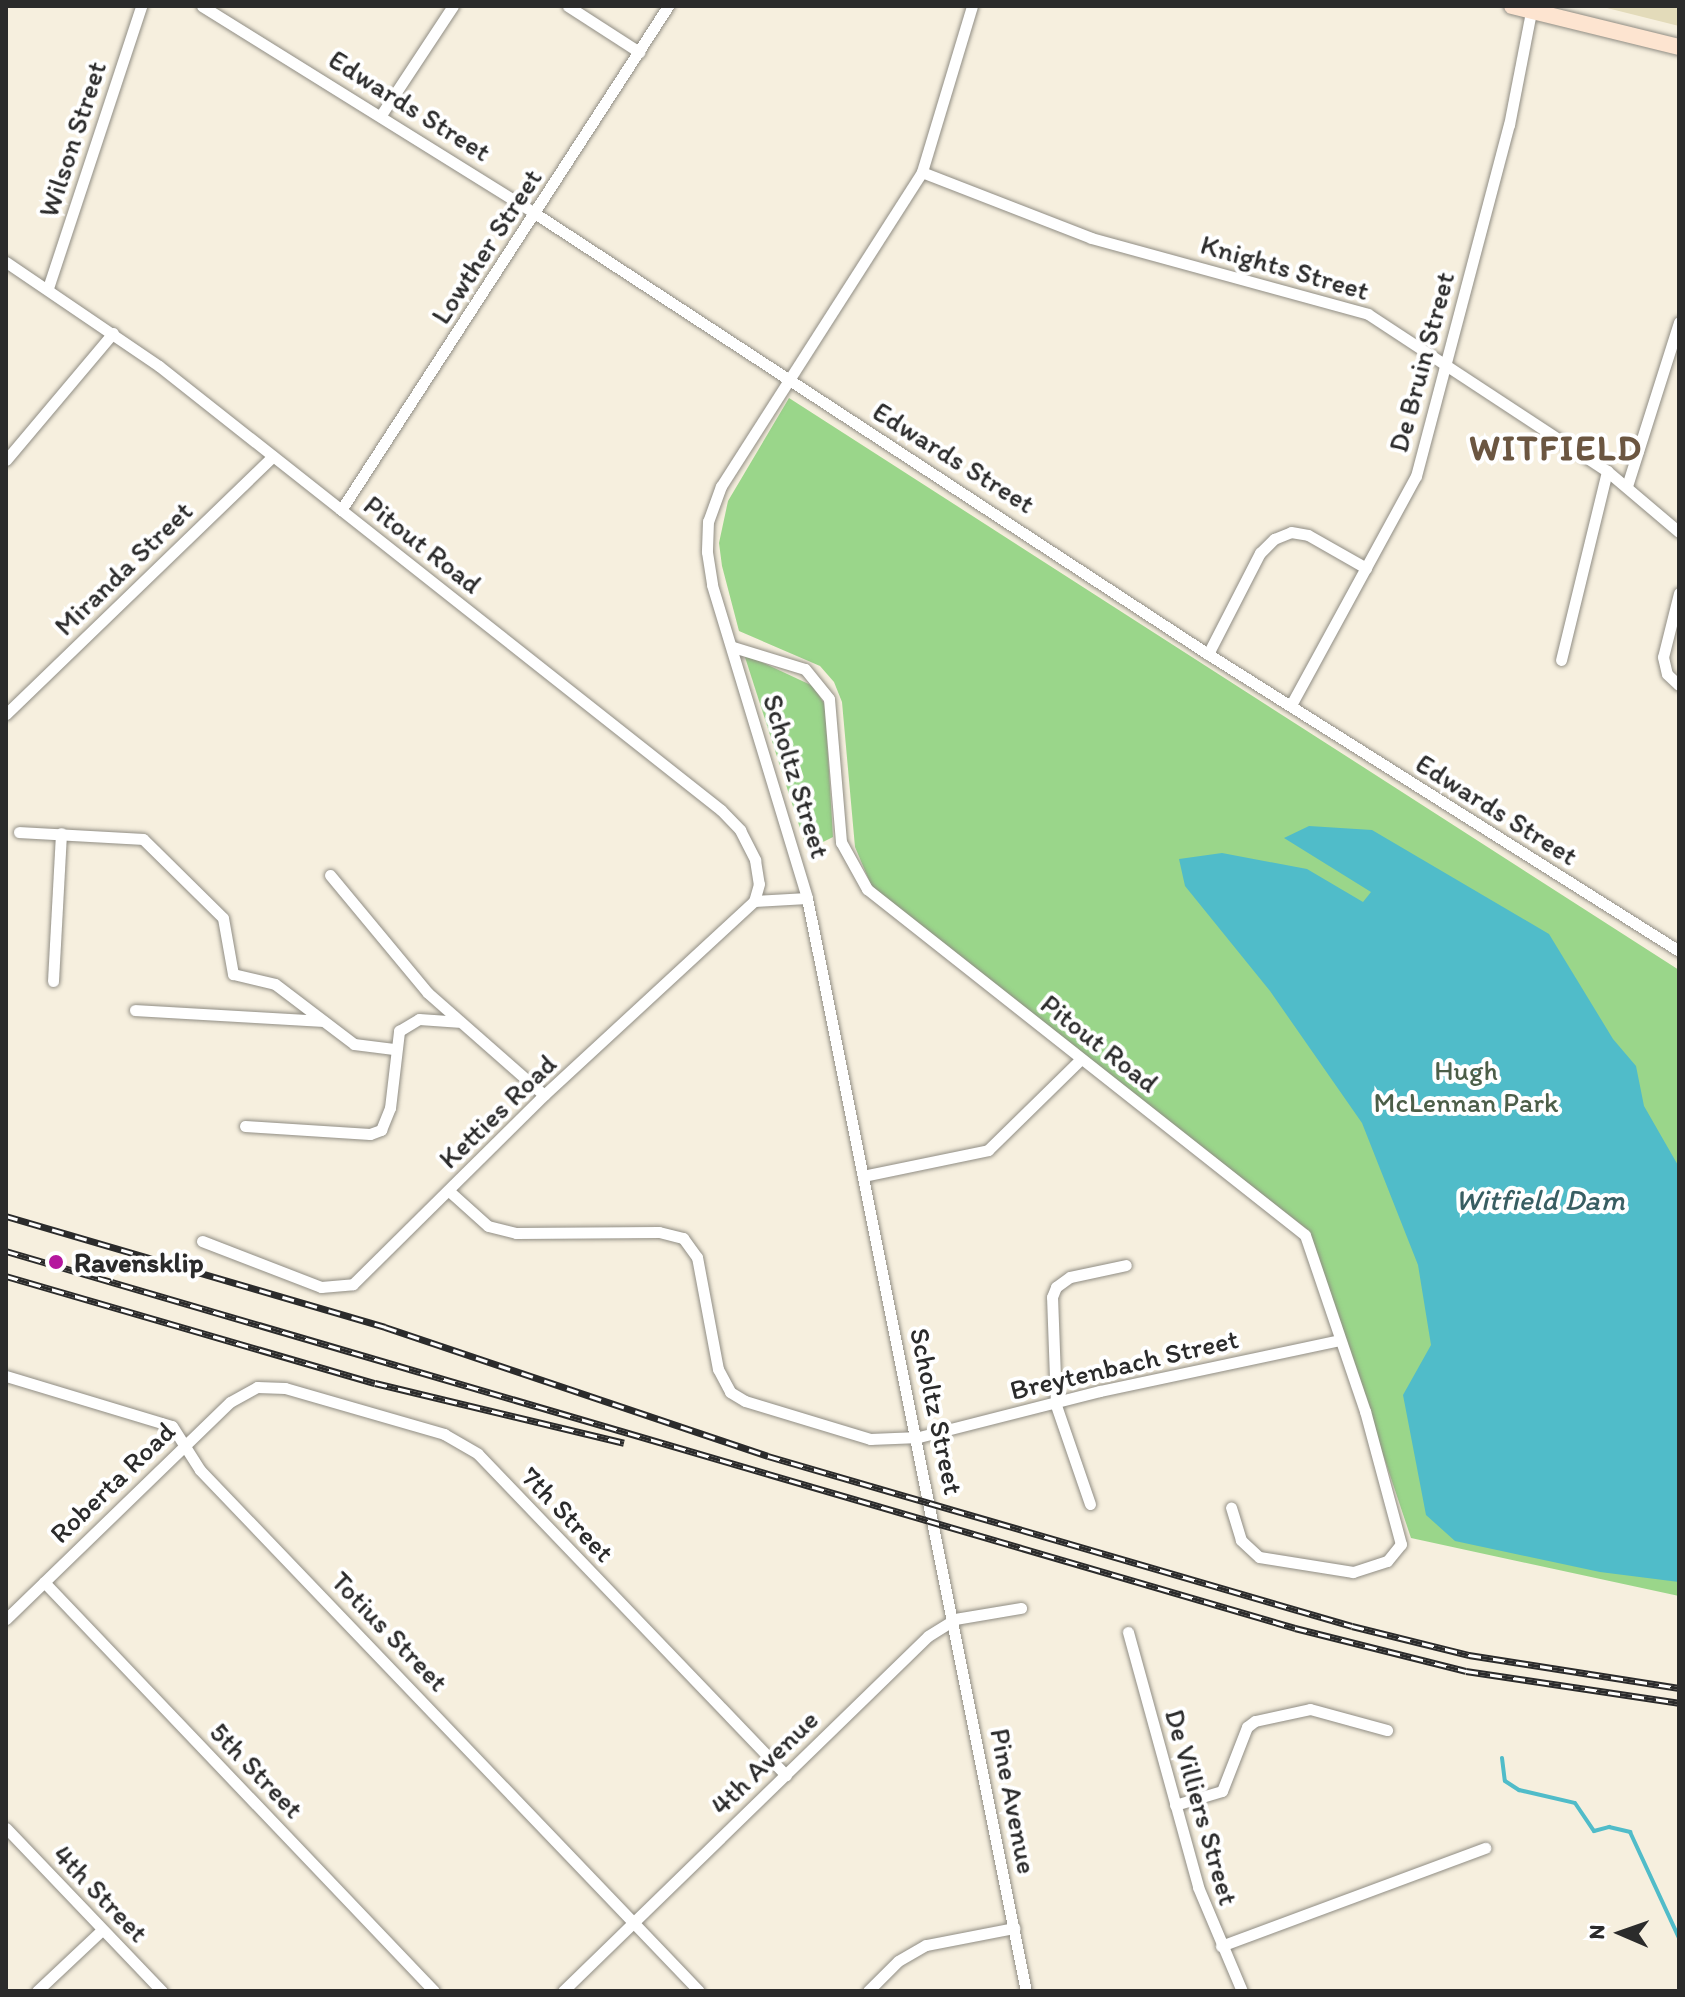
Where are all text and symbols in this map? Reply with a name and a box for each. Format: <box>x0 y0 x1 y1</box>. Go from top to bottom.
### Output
street label: Edwards Street <box>323 42 497 168</box>
street label: Wilson Street <box>31 57 113 221</box>
street label: Lowther Street <box>424 162 548 330</box>
street label: Knights Street <box>1197 227 1373 307</box>
street label: De Bruin Street <box>1381 268 1461 456</box>
street label: Edwards Street <box>867 394 1041 520</box>
district label: WITFIELD <box>1472 426 1640 470</box>
street label: Pitout Road <box>357 487 489 601</box>
street label: Miranda Street <box>47 494 199 642</box>
street label: Scholtz Street <box>756 690 838 862</box>
street label: Edwards Street <box>1410 746 1584 872</box>
street label: Pitout Road <box>1034 986 1166 1100</box>
street label: Ketties Road <box>431 1047 563 1175</box>
park label: Hugh McLennan Park <box>1374 1053 1558 1119</box>
water label: Witfield Dam <box>1455 1182 1625 1218</box>
place label: Ravensklip <box>74 1245 203 1279</box>
marker: Ravensklip <box>45 1251 67 1273</box>
street label: Breytenbach Street <box>1007 1321 1241 1407</box>
street label: Scholtz Street <box>903 1325 971 1497</box>
street label: Roberta Road <box>42 1414 182 1550</box>
street label: 7th Street <box>515 1460 621 1568</box>
street label: Totius Street <box>325 1564 455 1698</box>
street label: 4th Avenue <box>704 1703 824 1821</box>
street label: De Villiers Street <box>1158 1705 1246 1909</box>
street label: 5th Street <box>203 1715 311 1825</box>
street label: Pine Avenue <box>984 1726 1044 1876</box>
street label: 4th Street <box>47 1837 155 1949</box>
north arrow <box>1581 1893 1661 1973</box>
text: N <box>1583 1924 1610 1940</box>

